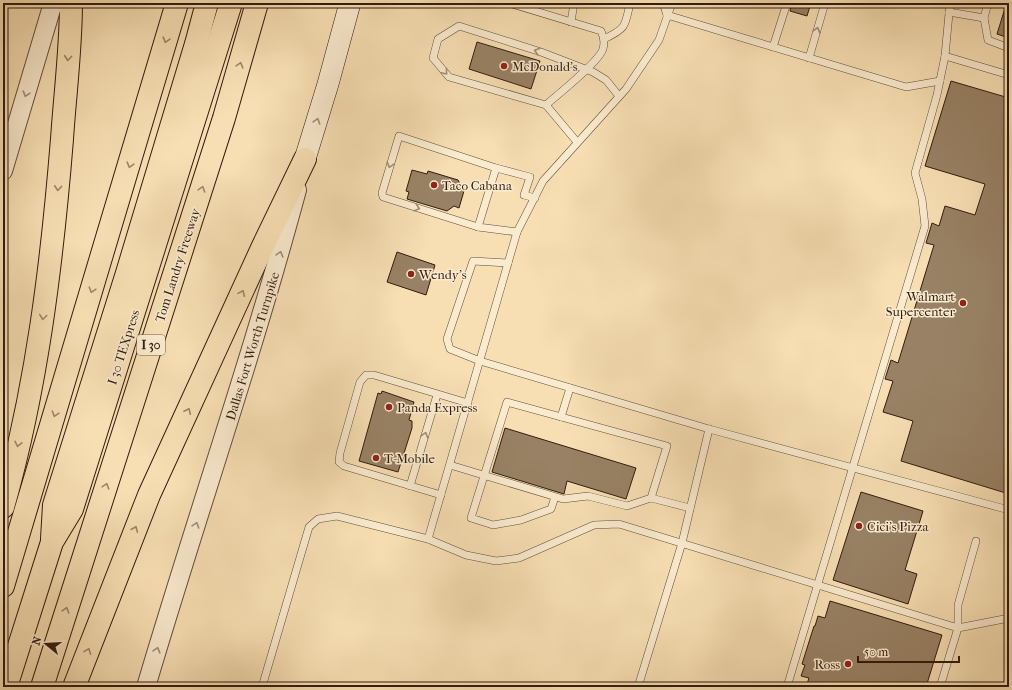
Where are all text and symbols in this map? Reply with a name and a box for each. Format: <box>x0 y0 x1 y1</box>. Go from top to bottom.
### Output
one-way arrow <box>812 27 821 34</box>
one-way arrow <box>162 37 171 44</box>
one-way arrow <box>533 47 540 55</box>
one-way arrow <box>64 55 73 61</box>
place label: McDonald's <box>512 59 578 74</box>
one-way arrow <box>235 61 244 68</box>
marker: McDonald's <box>499 61 509 71</box>
one-way arrow <box>440 67 447 75</box>
one-way arrow <box>22 90 31 97</box>
one-way arrow <box>312 118 321 125</box>
one-way arrow <box>126 161 135 168</box>
one-way arrow <box>386 161 395 168</box>
place label: Taco Cabana <box>442 178 513 193</box>
marker: Taco Cabana <box>429 180 439 190</box>
one-way arrow <box>54 185 63 191</box>
one-way arrow <box>197 185 205 192</box>
one-way arrow <box>413 203 420 211</box>
street label: Tom Landry Freeway <box>152 205 203 324</box>
one-way arrow <box>275 251 284 258</box>
place label: Wendy's <box>418 267 467 282</box>
marker: Wendy's <box>406 269 416 279</box>
street label: Dallas Fort Worth Turnpike <box>223 270 282 422</box>
one-way arrow <box>88 286 97 293</box>
one-way arrow <box>238 289 246 296</box>
place label: Walmart Supercenter <box>886 289 955 319</box>
marker: Walmart Supercenter <box>958 298 968 308</box>
street label: I 30 TEXpress <box>104 307 143 387</box>
one-way arrow <box>39 314 48 320</box>
road number: I 30 <box>137 335 165 355</box>
place label: Panda Express <box>397 400 477 415</box>
marker: Panda Express <box>384 402 394 412</box>
one-way arrow <box>183 407 191 415</box>
one-way arrow <box>51 410 60 417</box>
one-way arrow <box>420 432 429 439</box>
one-way arrow <box>15 441 23 448</box>
place label: T-Mobile <box>384 451 435 466</box>
marker: T-Mobile <box>371 453 381 463</box>
one-way arrow <box>101 482 110 489</box>
place label: Cici’s Pizza <box>867 519 929 534</box>
marker: Cici’s Pizza <box>854 521 864 531</box>
one-way arrow <box>191 522 200 529</box>
one-way arrow <box>130 526 138 533</box>
one-way arrow <box>61 606 70 613</box>
north arrow <box>26 624 66 664</box>
text: N <box>29 634 45 647</box>
scale bar <box>858 638 959 664</box>
text: 50 m <box>864 645 888 659</box>
one-way arrow <box>152 646 161 653</box>
one-way arrow <box>83 647 91 654</box>
place label: Ross <box>815 657 840 672</box>
marker: Ross <box>843 659 853 669</box>

